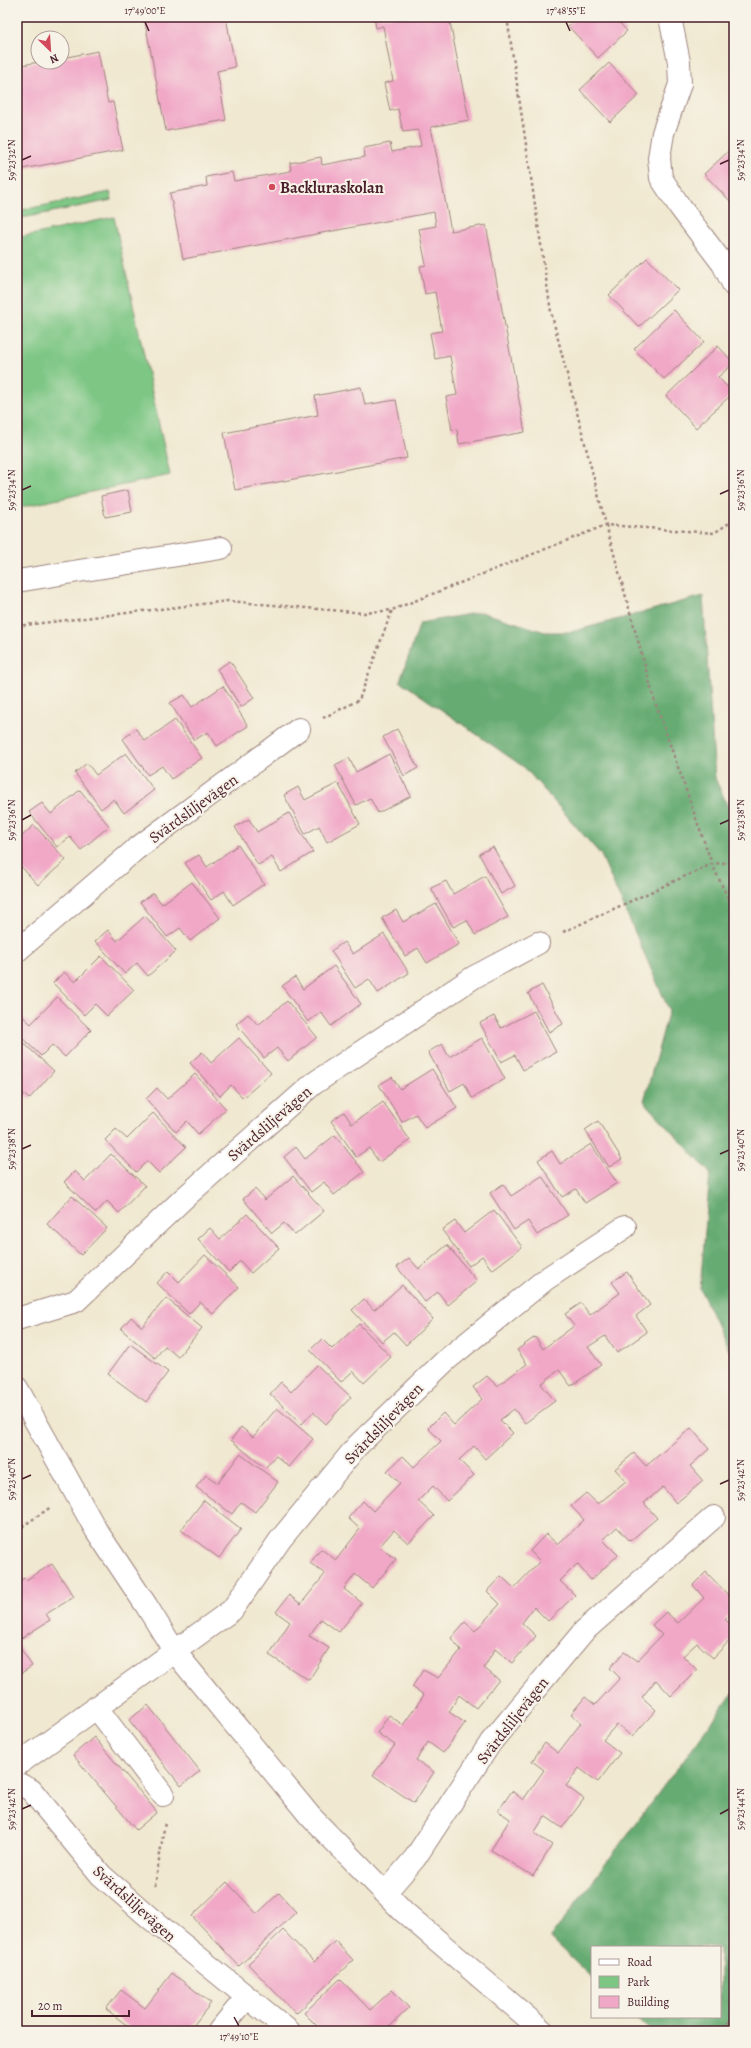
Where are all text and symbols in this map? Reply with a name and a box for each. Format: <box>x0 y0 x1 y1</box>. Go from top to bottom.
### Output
text: 17°49'00"E <box>124 4 166 17</box>
text: 17°48'55"E <box>546 4 586 17</box>
north arrow <box>30 30 70 70</box>
text: N <box>47 50 61 67</box>
text: 59°23'32"N <box>5 139 18 181</box>
text: 59°23'34"N <box>734 139 747 181</box>
place label: Backluraskolan <box>280 177 384 199</box>
marker: Backluraskolan <box>267 182 277 192</box>
text: 59°23'34"N <box>5 469 18 511</box>
text: 59°23'36"N <box>734 469 747 511</box>
street label: Svärdsliljevägen <box>145 769 243 849</box>
text: 59°23'36"N <box>5 799 18 841</box>
text: 59°23'38"N <box>734 799 747 841</box>
street label: Svärdsliljevägen <box>223 1081 317 1167</box>
text: 59°23'38"N <box>5 1128 18 1170</box>
text: 59°23'40"N <box>734 1129 747 1171</box>
street label: Svärdsliljevägen <box>339 1378 428 1469</box>
text: 59°23'40"N <box>5 1458 18 1500</box>
text: 59°23'42"N <box>734 1459 747 1501</box>
street label: Svärdsliljevägen <box>472 1672 554 1769</box>
text: 59°23'42"N <box>5 1788 18 1830</box>
text: 59°23'44"N <box>734 1788 747 1830</box>
street label: Svärdsliljevägen <box>88 1860 181 1947</box>
legend <box>591 1946 721 2018</box>
text: Road <box>627 1954 653 1970</box>
text: Park <box>627 1974 650 1990</box>
scale bar <box>32 1992 129 2018</box>
text: Building <box>627 1994 669 2010</box>
text: 20 m <box>38 1998 62 2014</box>
text: 17°49'10"E <box>219 2030 259 2043</box>

